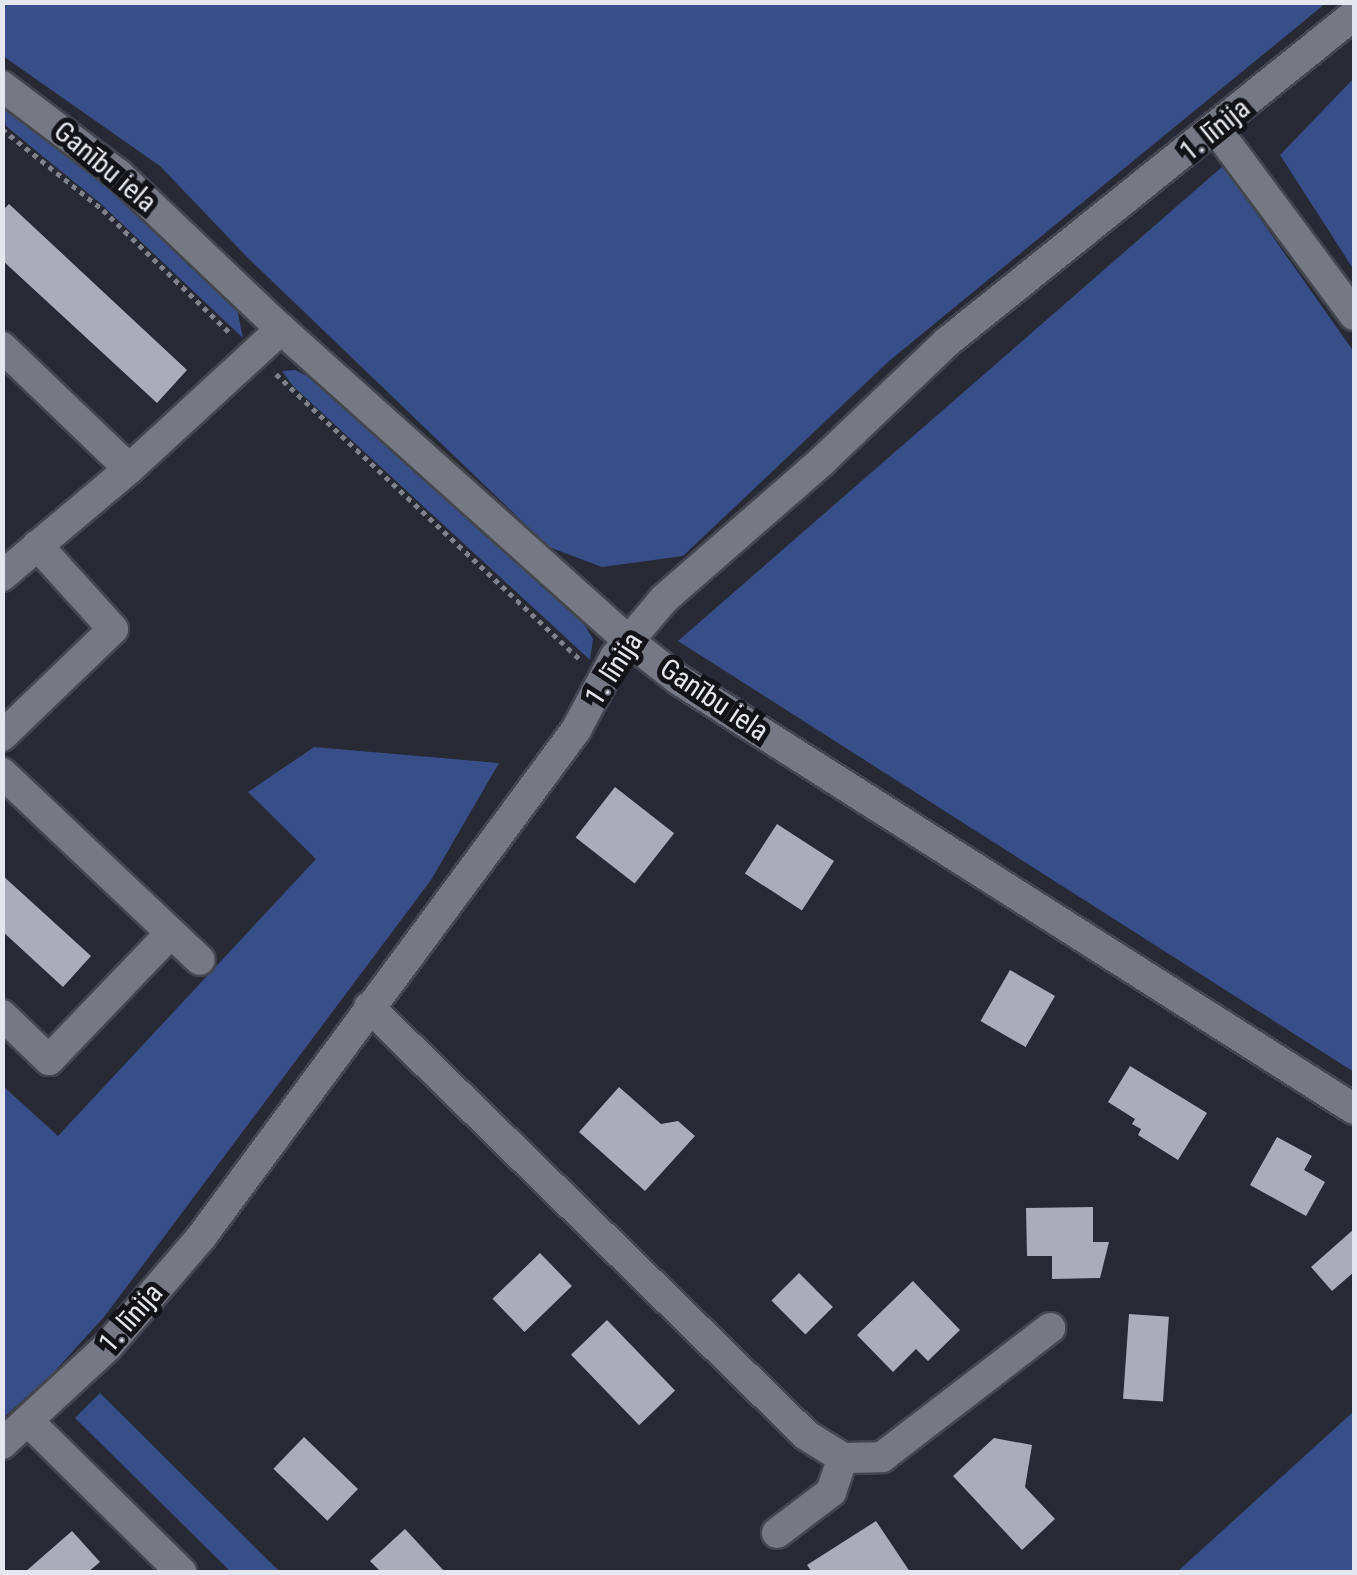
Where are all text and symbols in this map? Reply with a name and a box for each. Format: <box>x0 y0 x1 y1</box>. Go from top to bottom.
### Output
street label: 1. līnija <box>1173 92 1257 168</box>
street label: Ganību iela <box>47 115 163 219</box>
street label: 1. līnija <box>578 626 650 712</box>
street label: Ganību iela <box>654 652 774 748</box>
street label: 1. līnija <box>92 1277 170 1359</box>

